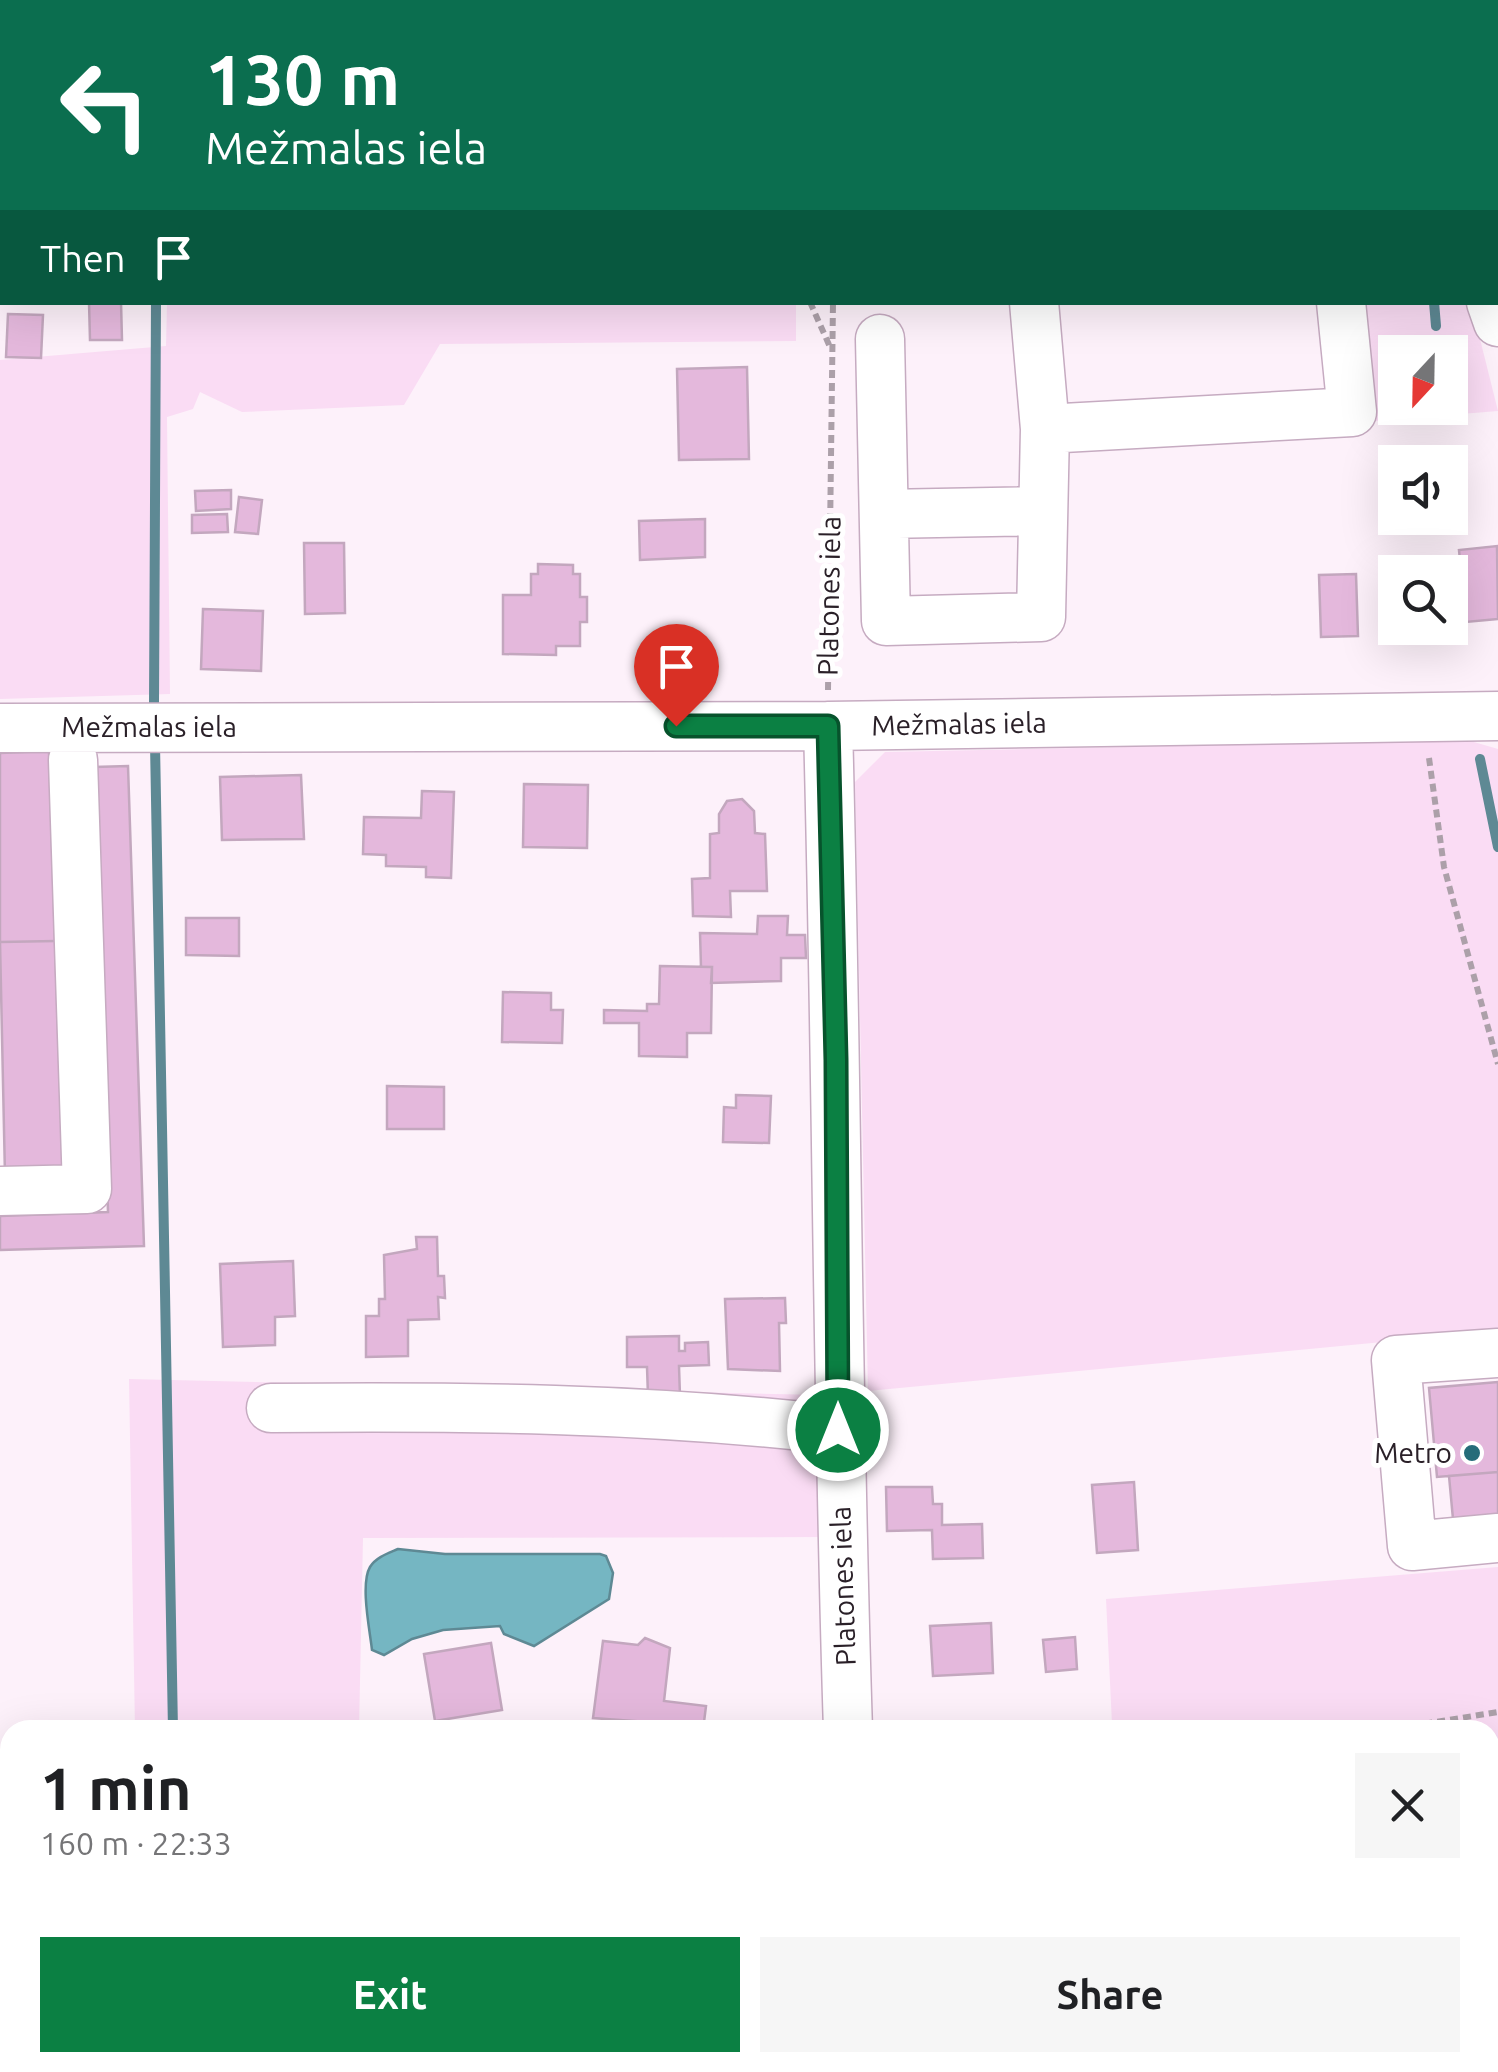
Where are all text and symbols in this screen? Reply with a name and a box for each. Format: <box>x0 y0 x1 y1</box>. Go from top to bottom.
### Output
icon: left <box>40 40 170 170</box>
text: 130 m <box>205 40 400 118</box>
text: Mežmalas iela <box>205 122 487 173</box>
icon: arrive <box>146 230 201 285</box>
text: Then <box>40 237 126 279</box>
north arrow <box>1378 335 1468 425</box>
map controls <box>1378 335 1468 645</box>
button: sound <box>1378 445 1468 535</box>
street label: Platones iela <box>812 516 845 676</box>
button: search <box>1378 555 1468 645</box>
pin <box>634 624 719 727</box>
icon: arrive <box>649 639 704 694</box>
street label: Mežmalas iela <box>871 706 1047 741</box>
street label: Mežmalas iela <box>61 711 237 742</box>
position arrow <box>786 1378 890 1482</box>
place label: Metro <box>1374 1437 1452 1468</box>
marker: Metro <box>1461 1442 1483 1464</box>
street label: Platones iela <box>824 1506 861 1666</box>
button: close <box>1355 1753 1460 1858</box>
text: 1 min <box>40 1754 192 1821</box>
text: 160 m · 22:33 <box>40 1825 232 1861</box>
button: Exit <box>40 1937 740 2052</box>
button: Share <box>760 1937 1460 2052</box>

